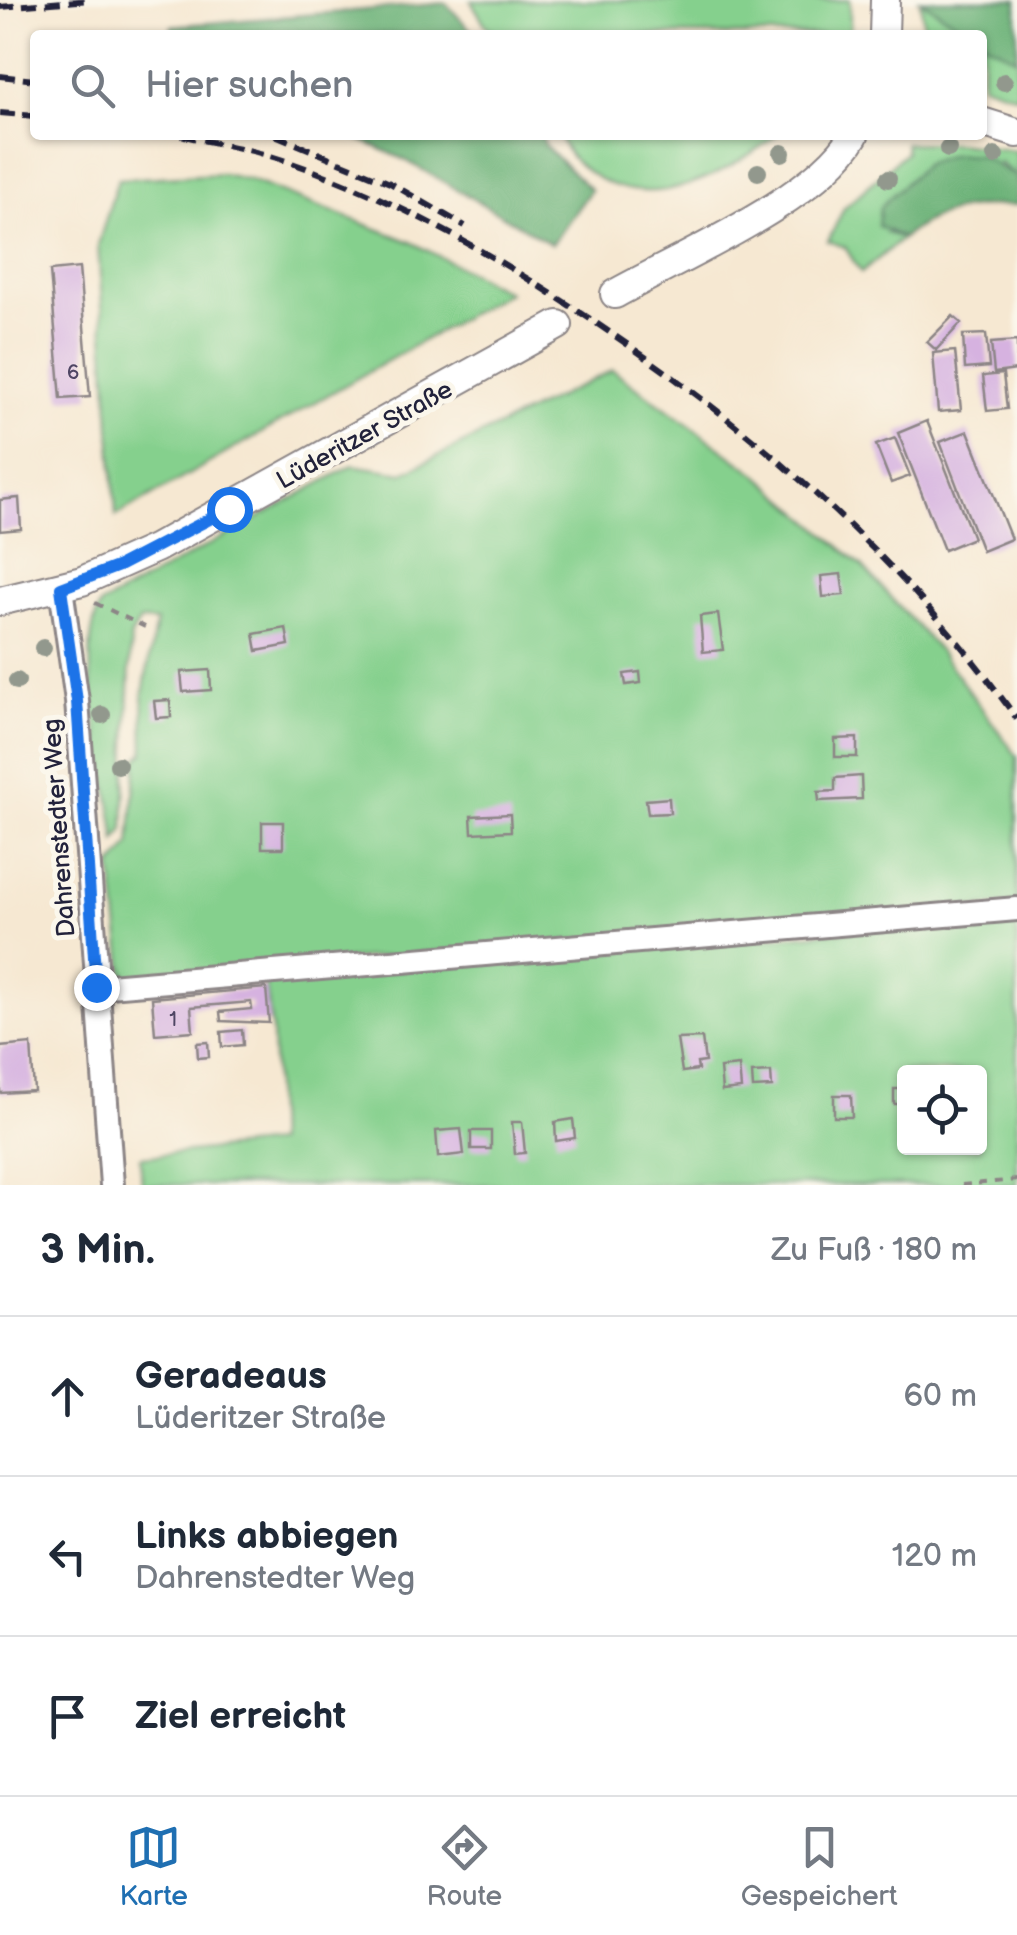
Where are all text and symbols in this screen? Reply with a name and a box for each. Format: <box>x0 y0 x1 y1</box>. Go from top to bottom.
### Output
search box <box>30 30 987 140</box>
icon: search <box>65 58 120 113</box>
text: Hier suchen <box>145 63 353 108</box>
house number: 6 <box>67 361 79 385</box>
street label: Lüderitzer Straße <box>271 374 458 496</box>
route start <box>207 487 253 533</box>
street label: Dahrenstedter Weg <box>36 718 83 938</box>
route end <box>74 965 120 1011</box>
house number: 1 <box>169 1008 177 1032</box>
map controls <box>897 1065 987 1155</box>
button: locate <box>897 1065 987 1155</box>
text: 3 Min. <box>40 1225 155 1276</box>
text: Zu Fuß · 180 m <box>771 1231 977 1270</box>
text: Geradeaus <box>135 1354 327 1399</box>
icon: ahead <box>40 1369 95 1424</box>
text: 60 m <box>904 1377 977 1416</box>
text: Lüderitzer Straße <box>135 1399 386 1438</box>
text: Links abbiegen <box>135 1514 399 1559</box>
icon: left <box>40 1529 95 1584</box>
text: 120 m <box>892 1537 977 1576</box>
text: Dahrenstedter Weg <box>135 1559 415 1598</box>
icon: arrive <box>40 1689 95 1744</box>
text: Ziel erreicht <box>135 1694 346 1739</box>
tab: Karte <box>119 1820 188 1913</box>
tab: Route <box>427 1820 502 1913</box>
tab: Gespeichert <box>741 1820 898 1913</box>

